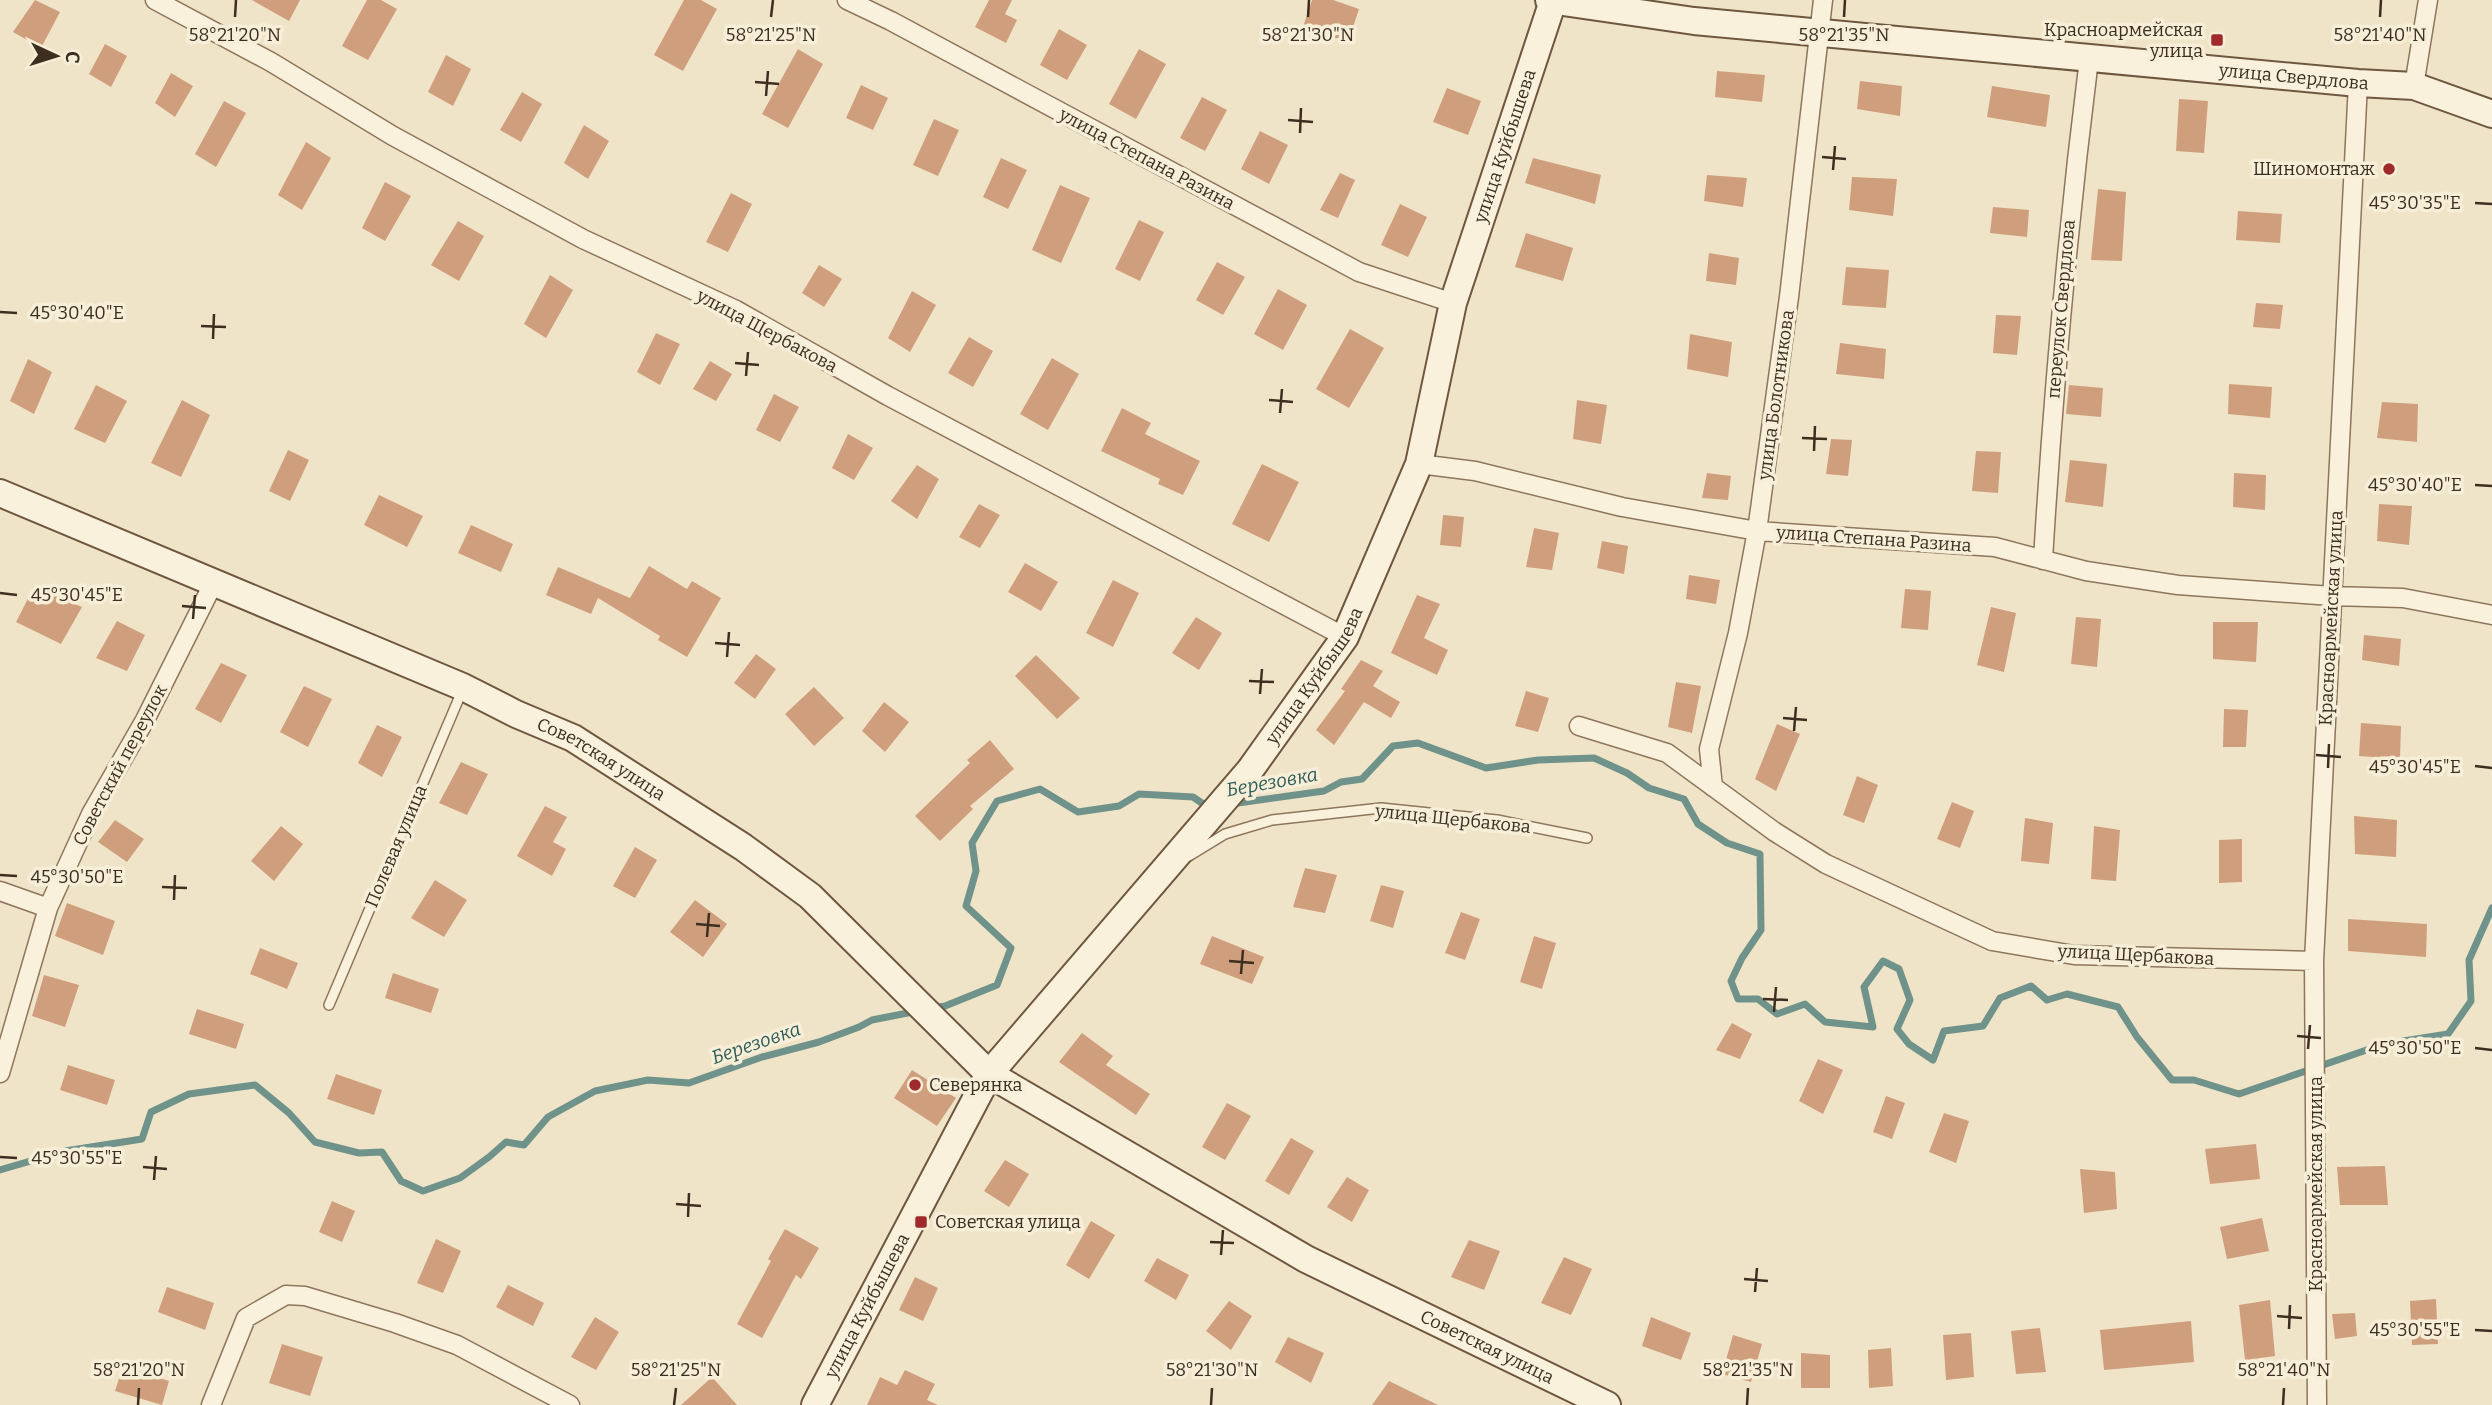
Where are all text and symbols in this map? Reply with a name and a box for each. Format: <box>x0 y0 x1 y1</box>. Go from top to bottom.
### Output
place label: Красноармейская улица <box>2044 19 2203 62</box>
north arrow <box>21 21 91 91</box>
text: 58°21'20"N <box>189 24 281 46</box>
text: 58°21'25"N <box>726 24 816 46</box>
text: 58°21'30"N <box>1262 24 1354 46</box>
text: 58°21'35"N <box>1799 24 1889 46</box>
text: 58°21'40"N <box>2334 24 2426 46</box>
marker: Красноармейская улица <box>2209 32 2225 48</box>
text: С <box>61 50 84 64</box>
street label: улица Свердлова <box>2217 59 2370 95</box>
street label: улица Куйбышева <box>1469 66 1541 227</box>
street label: улица Степана Разина <box>1055 103 1239 215</box>
place label: Шиномонтаж <box>2253 158 2375 180</box>
marker: Шиномонтаж <box>2381 161 2397 177</box>
text: 45°30'35"E <box>2369 192 2461 214</box>
street label: переулок Свердлова <box>2042 218 2080 399</box>
street label: улица Щербакова <box>692 284 841 377</box>
text: 45°30'40"E <box>30 302 124 324</box>
street label: улица Болотникова <box>1753 308 1799 483</box>
text: 45°30'40"E <box>2368 474 2462 496</box>
street label: Красноармейская улица <box>2314 510 2348 726</box>
street label: улица Степана Разина <box>1775 521 1972 557</box>
text: 45°30'45"E <box>31 584 123 606</box>
street label: улица Куйбышева <box>1260 604 1367 750</box>
street label: Советский переулок <box>68 680 172 849</box>
street label: Советская улица <box>533 713 670 805</box>
text: 45°30'45"E <box>2369 756 2461 778</box>
water label: Березовка <box>1224 763 1320 801</box>
street label: Полевая улица <box>360 781 432 911</box>
street label: улица Щербакова <box>1373 800 1532 838</box>
text: 45°30'50"E <box>30 866 124 888</box>
street label: улица Щербакова <box>2056 940 2215 970</box>
water label: Березовка <box>708 1017 804 1069</box>
text: 45°30'50"E <box>2368 1037 2462 1059</box>
place label: Северянка <box>929 1074 1022 1096</box>
street label: Красноармейская улица <box>2305 1076 2327 1292</box>
marker: Северянка <box>907 1077 923 1093</box>
text: 45°30'55"E <box>31 1147 123 1169</box>
place label: Советская улица <box>935 1211 1081 1233</box>
marker: Советская улица <box>913 1214 929 1230</box>
street label: улица Куйбышева <box>820 1229 914 1383</box>
street label: Советская улица <box>1417 1305 1558 1389</box>
text: 45°30'55"E <box>2369 1319 2461 1341</box>
text: 58°21'20"N <box>93 1359 185 1381</box>
text: 58°21'25"N <box>631 1359 721 1381</box>
text: 58°21'30"N <box>1166 1359 1258 1381</box>
text: 58°21'35"N <box>1703 1359 1793 1381</box>
text: 58°21'40"N <box>2238 1359 2330 1381</box>

